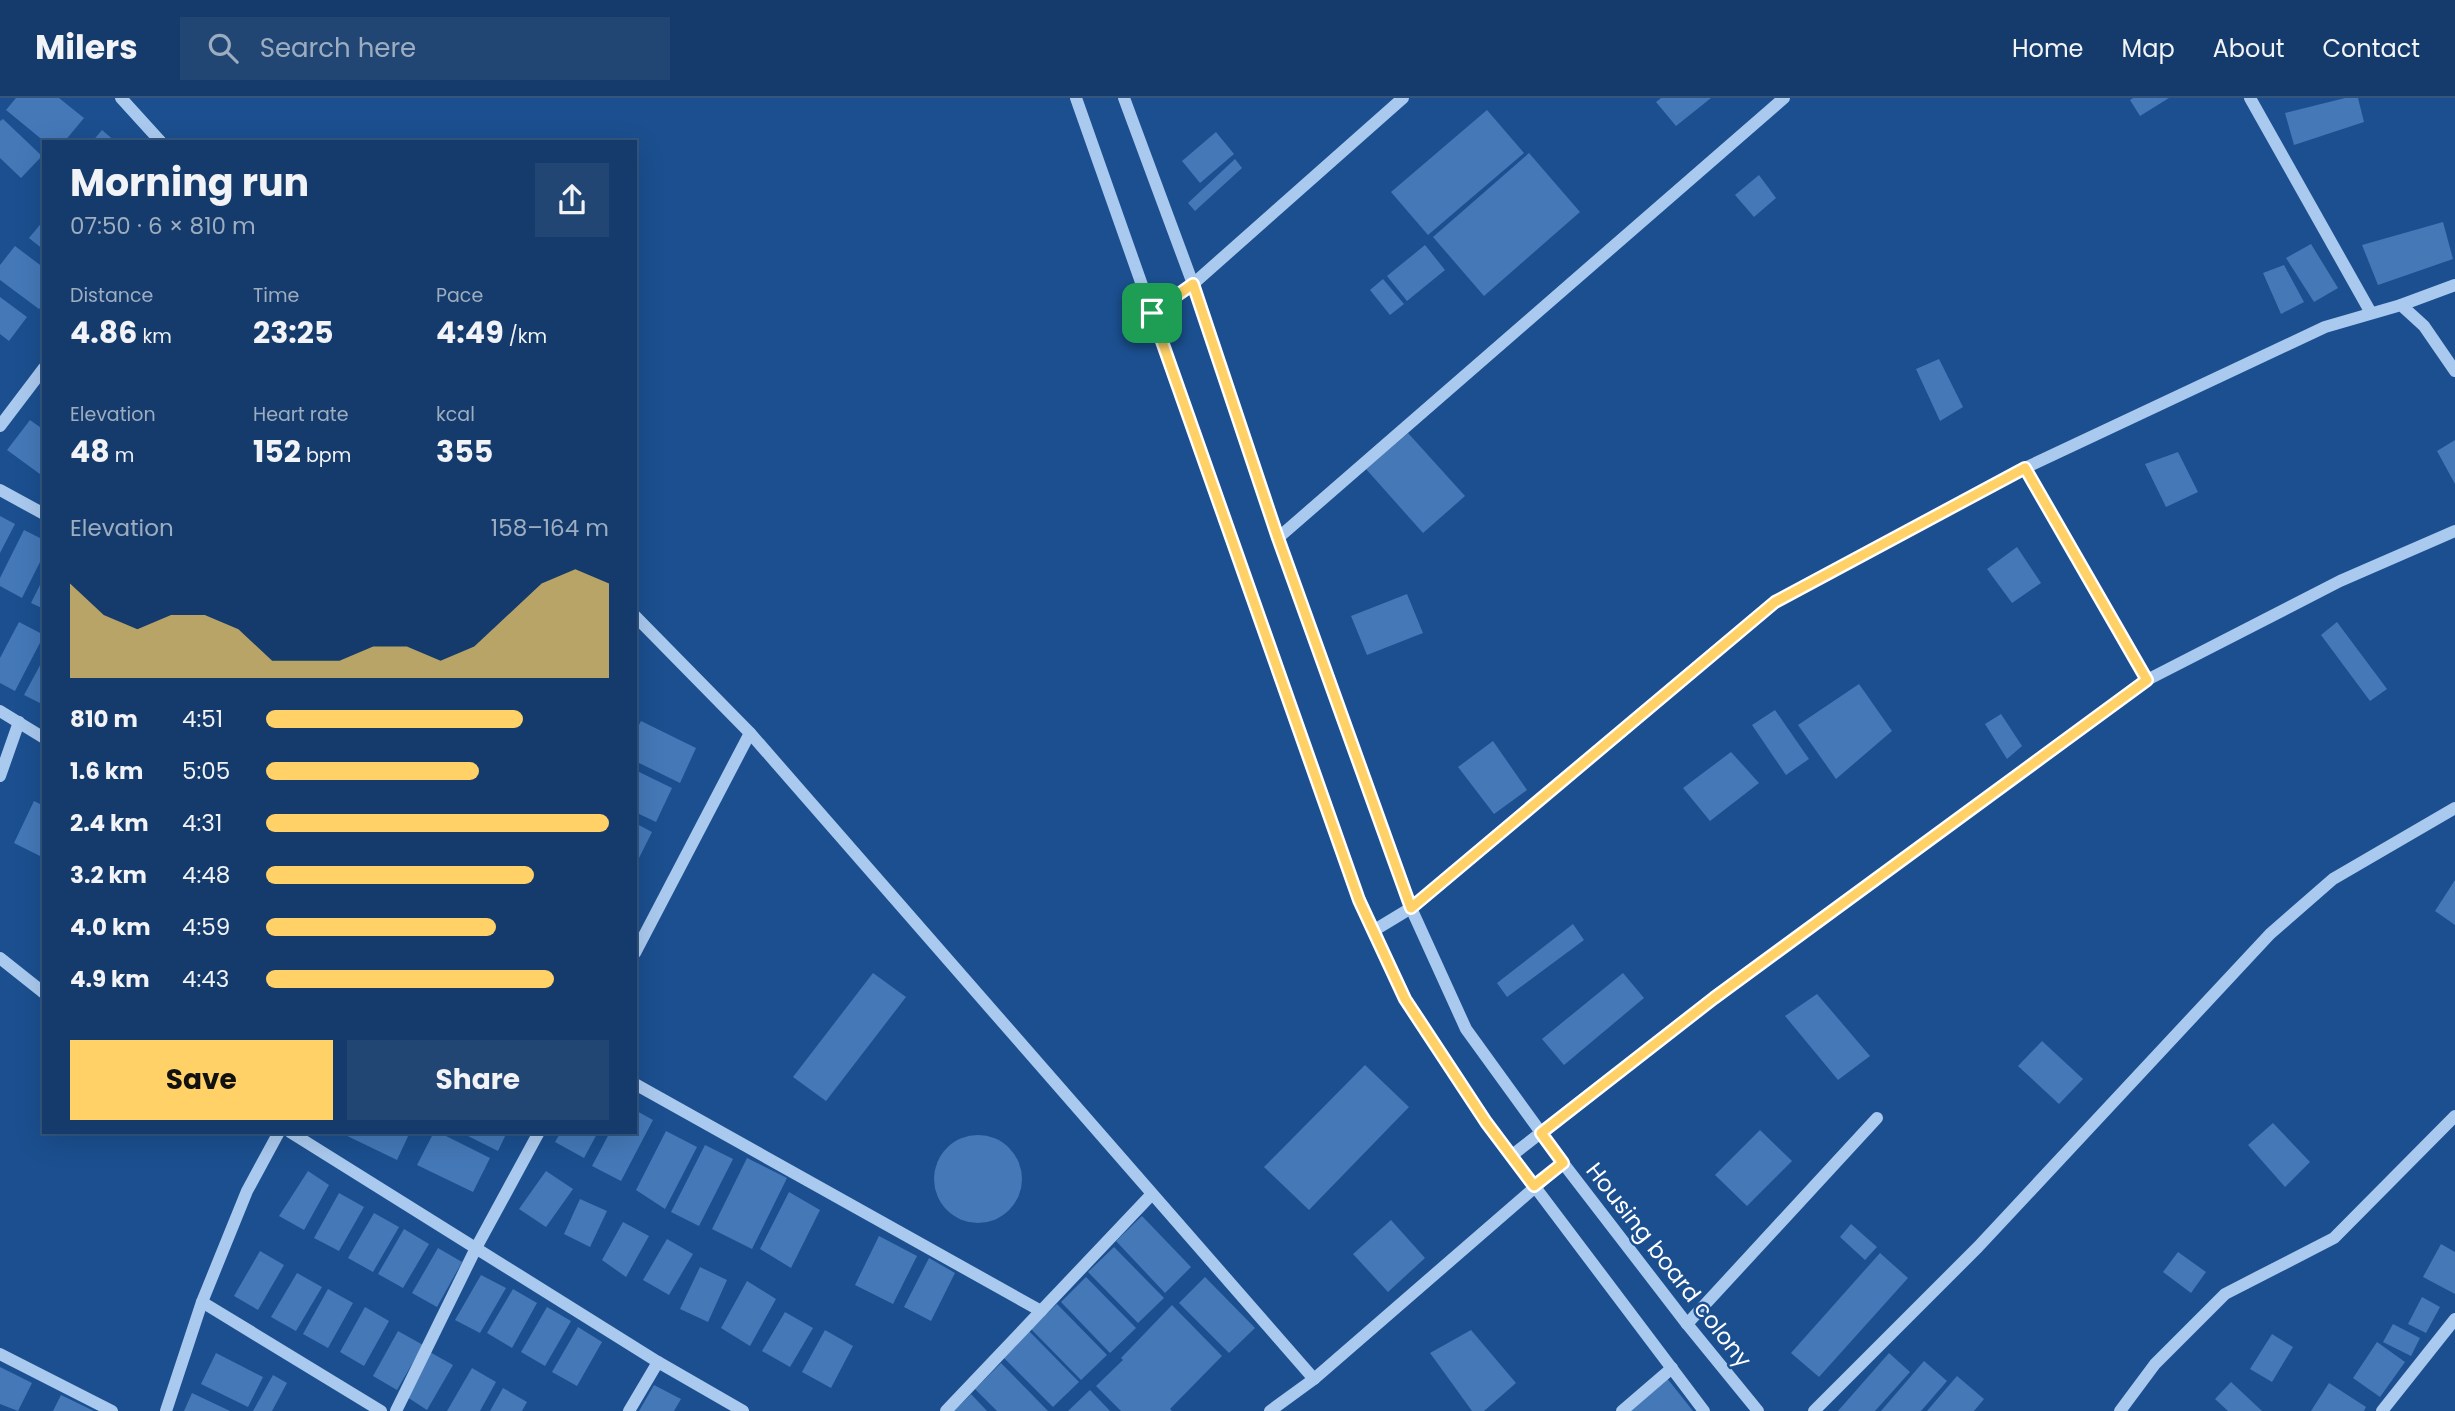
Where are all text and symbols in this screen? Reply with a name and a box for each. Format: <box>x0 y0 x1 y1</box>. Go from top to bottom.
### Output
search box <box>180 17 670 80</box>
text: Milers <box>35 24 138 71</box>
icon: search <box>204 29 242 67</box>
text: Search here <box>260 30 416 66</box>
text: Home <box>2012 32 2084 65</box>
text: Map <box>2122 32 2175 65</box>
text: About <box>2213 32 2284 65</box>
text: Contact <box>2322 32 2420 65</box>
text: Morning run <box>70 156 309 209</box>
button: share <box>535 163 609 237</box>
text: 07:50 · 6 × 810 m <box>70 210 256 242</box>
text: Distance <box>70 282 153 309</box>
text: Time <box>253 282 299 309</box>
text: Pace <box>436 282 483 309</box>
pin <box>1122 283 1182 343</box>
icon: arrive <box>1133 294 1171 332</box>
text: 4.86 <box>70 311 137 354</box>
text: 23:25 <box>253 311 333 354</box>
text: 4:49 <box>436 311 504 354</box>
text: km <box>137 323 172 350</box>
text: /km <box>504 323 547 350</box>
text: Elevation <box>70 401 156 428</box>
text: Heart rate <box>253 401 348 428</box>
text: kcal <box>436 401 475 428</box>
text: 48 <box>70 430 110 473</box>
text: 152 <box>253 430 301 473</box>
text: 355 <box>436 430 493 473</box>
text: m <box>110 442 134 469</box>
text: bpm <box>301 442 351 469</box>
text: Elevation <box>70 512 174 544</box>
text: 158–164 m <box>491 512 609 544</box>
text: 810 m <box>70 703 138 735</box>
text: 4:51 <box>182 703 223 735</box>
text: 1.6 km <box>70 755 143 787</box>
text: 5:05 <box>182 755 230 787</box>
text: 2.4 km <box>70 807 149 839</box>
text: 4:31 <box>182 807 222 839</box>
text: 3.2 km <box>70 859 147 891</box>
text: 4:48 <box>182 859 230 891</box>
text: 4.0 km <box>70 911 151 943</box>
text: 4:59 <box>182 911 230 943</box>
text: 4.9 km <box>70 963 150 995</box>
text: 4:43 <box>182 963 229 995</box>
button: Save <box>70 1040 333 1120</box>
button: Share <box>347 1040 609 1120</box>
street label: Housing board colony <box>1579 1156 1759 1374</box>

